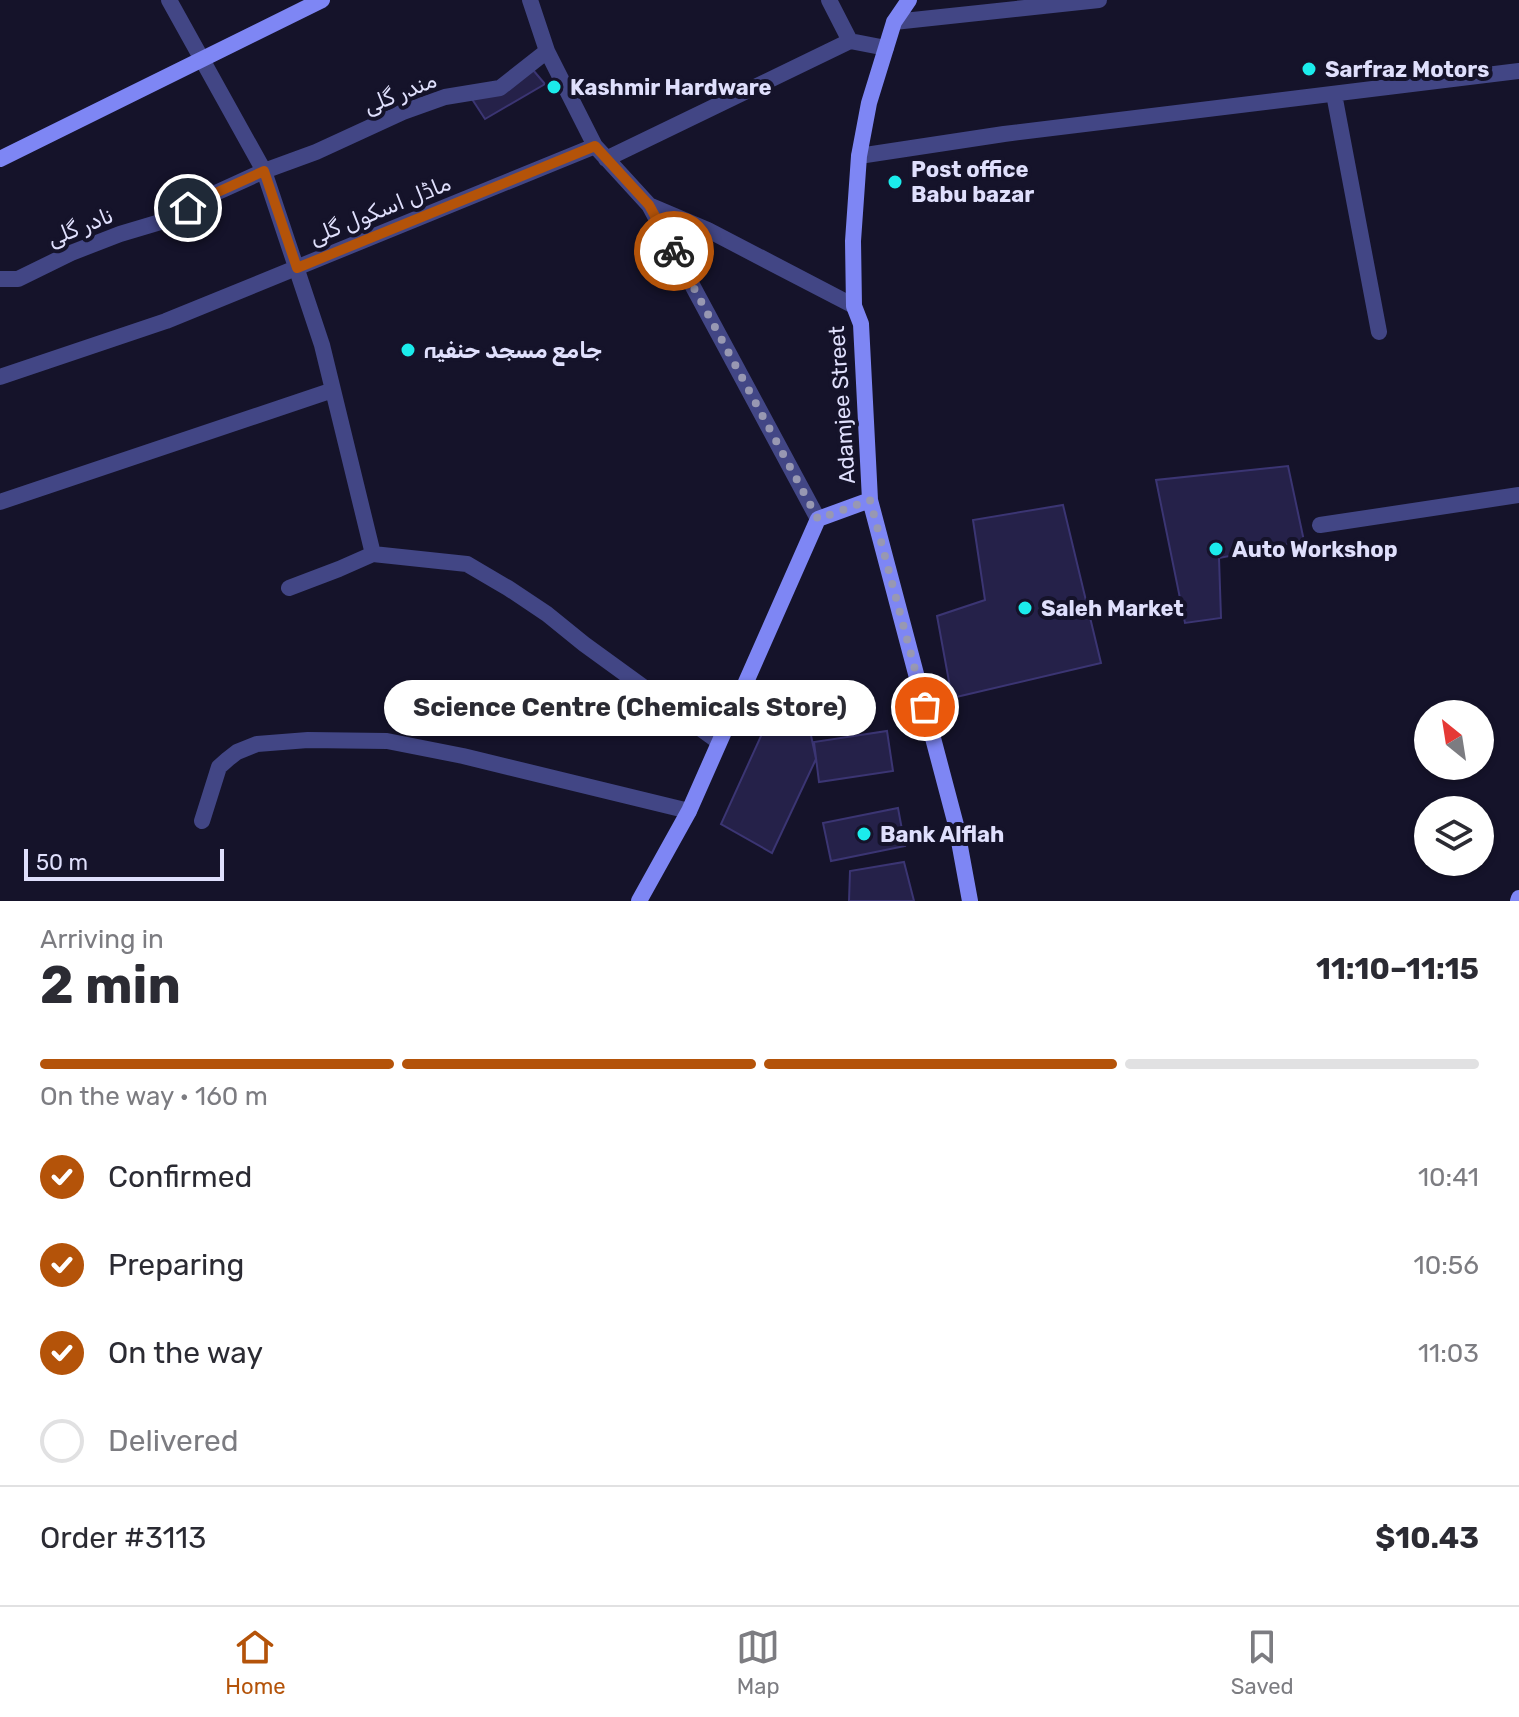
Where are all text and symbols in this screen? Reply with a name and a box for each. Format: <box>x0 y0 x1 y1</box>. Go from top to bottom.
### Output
place label: Sarfraz Motors <box>1325 56 1489 83</box>
marker: Sarfraz Motors <box>1300 60 1318 78</box>
street label: مندر گلی <box>359 66 441 120</box>
place label: Kashmir Hardware <box>570 74 772 101</box>
marker: Kashmir Hardware <box>545 78 563 96</box>
place label: Post office Babu bazar <box>911 156 1034 208</box>
street label: ماڈل اسکول گلی <box>305 169 455 251</box>
marker: Post office Babu bazar <box>886 173 904 191</box>
pin <box>154 174 222 242</box>
icon: home <box>166 186 210 230</box>
street label: نادر گلی <box>43 202 117 252</box>
courier <box>634 211 714 291</box>
icon: bike <box>652 229 696 273</box>
street label: Adamjee Street <box>823 325 861 485</box>
place label: جامع مسجد حنفیہ <box>424 337 602 366</box>
marker: جامع مسجد حنفیہ <box>399 341 417 359</box>
place label: Auto Workshop <box>1232 536 1398 563</box>
marker: Auto Workshop <box>1207 540 1225 558</box>
place label: Saleh Market <box>1041 595 1184 622</box>
marker: Saleh Market <box>1016 599 1034 617</box>
pin <box>891 673 959 741</box>
callout: Science Centre (Chemicals Store) <box>385 679 877 735</box>
icon: bag <box>903 685 947 729</box>
text: Science Centre (Chemicals Store) <box>413 692 847 723</box>
north arrow <box>1414 700 1494 780</box>
map controls <box>1414 700 1494 876</box>
button: layers <box>1414 796 1494 876</box>
place label: Bank Alflah <box>880 821 1004 848</box>
marker: Bank Alflah <box>855 825 873 843</box>
scale bar <box>24 845 224 881</box>
text: 50 m <box>36 849 88 876</box>
text: Arriving in <box>40 924 164 955</box>
text: 11:10–11:15 <box>1316 951 1479 987</box>
text: 2 min <box>40 954 181 1016</box>
text: On the way · 160 m <box>40 1081 268 1112</box>
icon: check <box>40 1155 84 1199</box>
text: Confirmed <box>108 1159 252 1195</box>
text: 10:41 <box>1418 1162 1479 1193</box>
icon: check <box>40 1243 84 1287</box>
text: Preparing <box>108 1247 244 1283</box>
text: 10:56 <box>1414 1250 1479 1281</box>
icon: check <box>40 1331 84 1375</box>
text: On the way <box>108 1335 263 1371</box>
text: 11:03 <box>1418 1338 1479 1369</box>
text: Delivered <box>108 1423 239 1459</box>
text: Order #3113 <box>40 1520 206 1556</box>
text: $10.43 <box>1375 1520 1479 1556</box>
tab: Home <box>225 1625 286 1700</box>
tab: Map <box>736 1625 780 1700</box>
tab: Saved <box>1231 1625 1294 1700</box>

